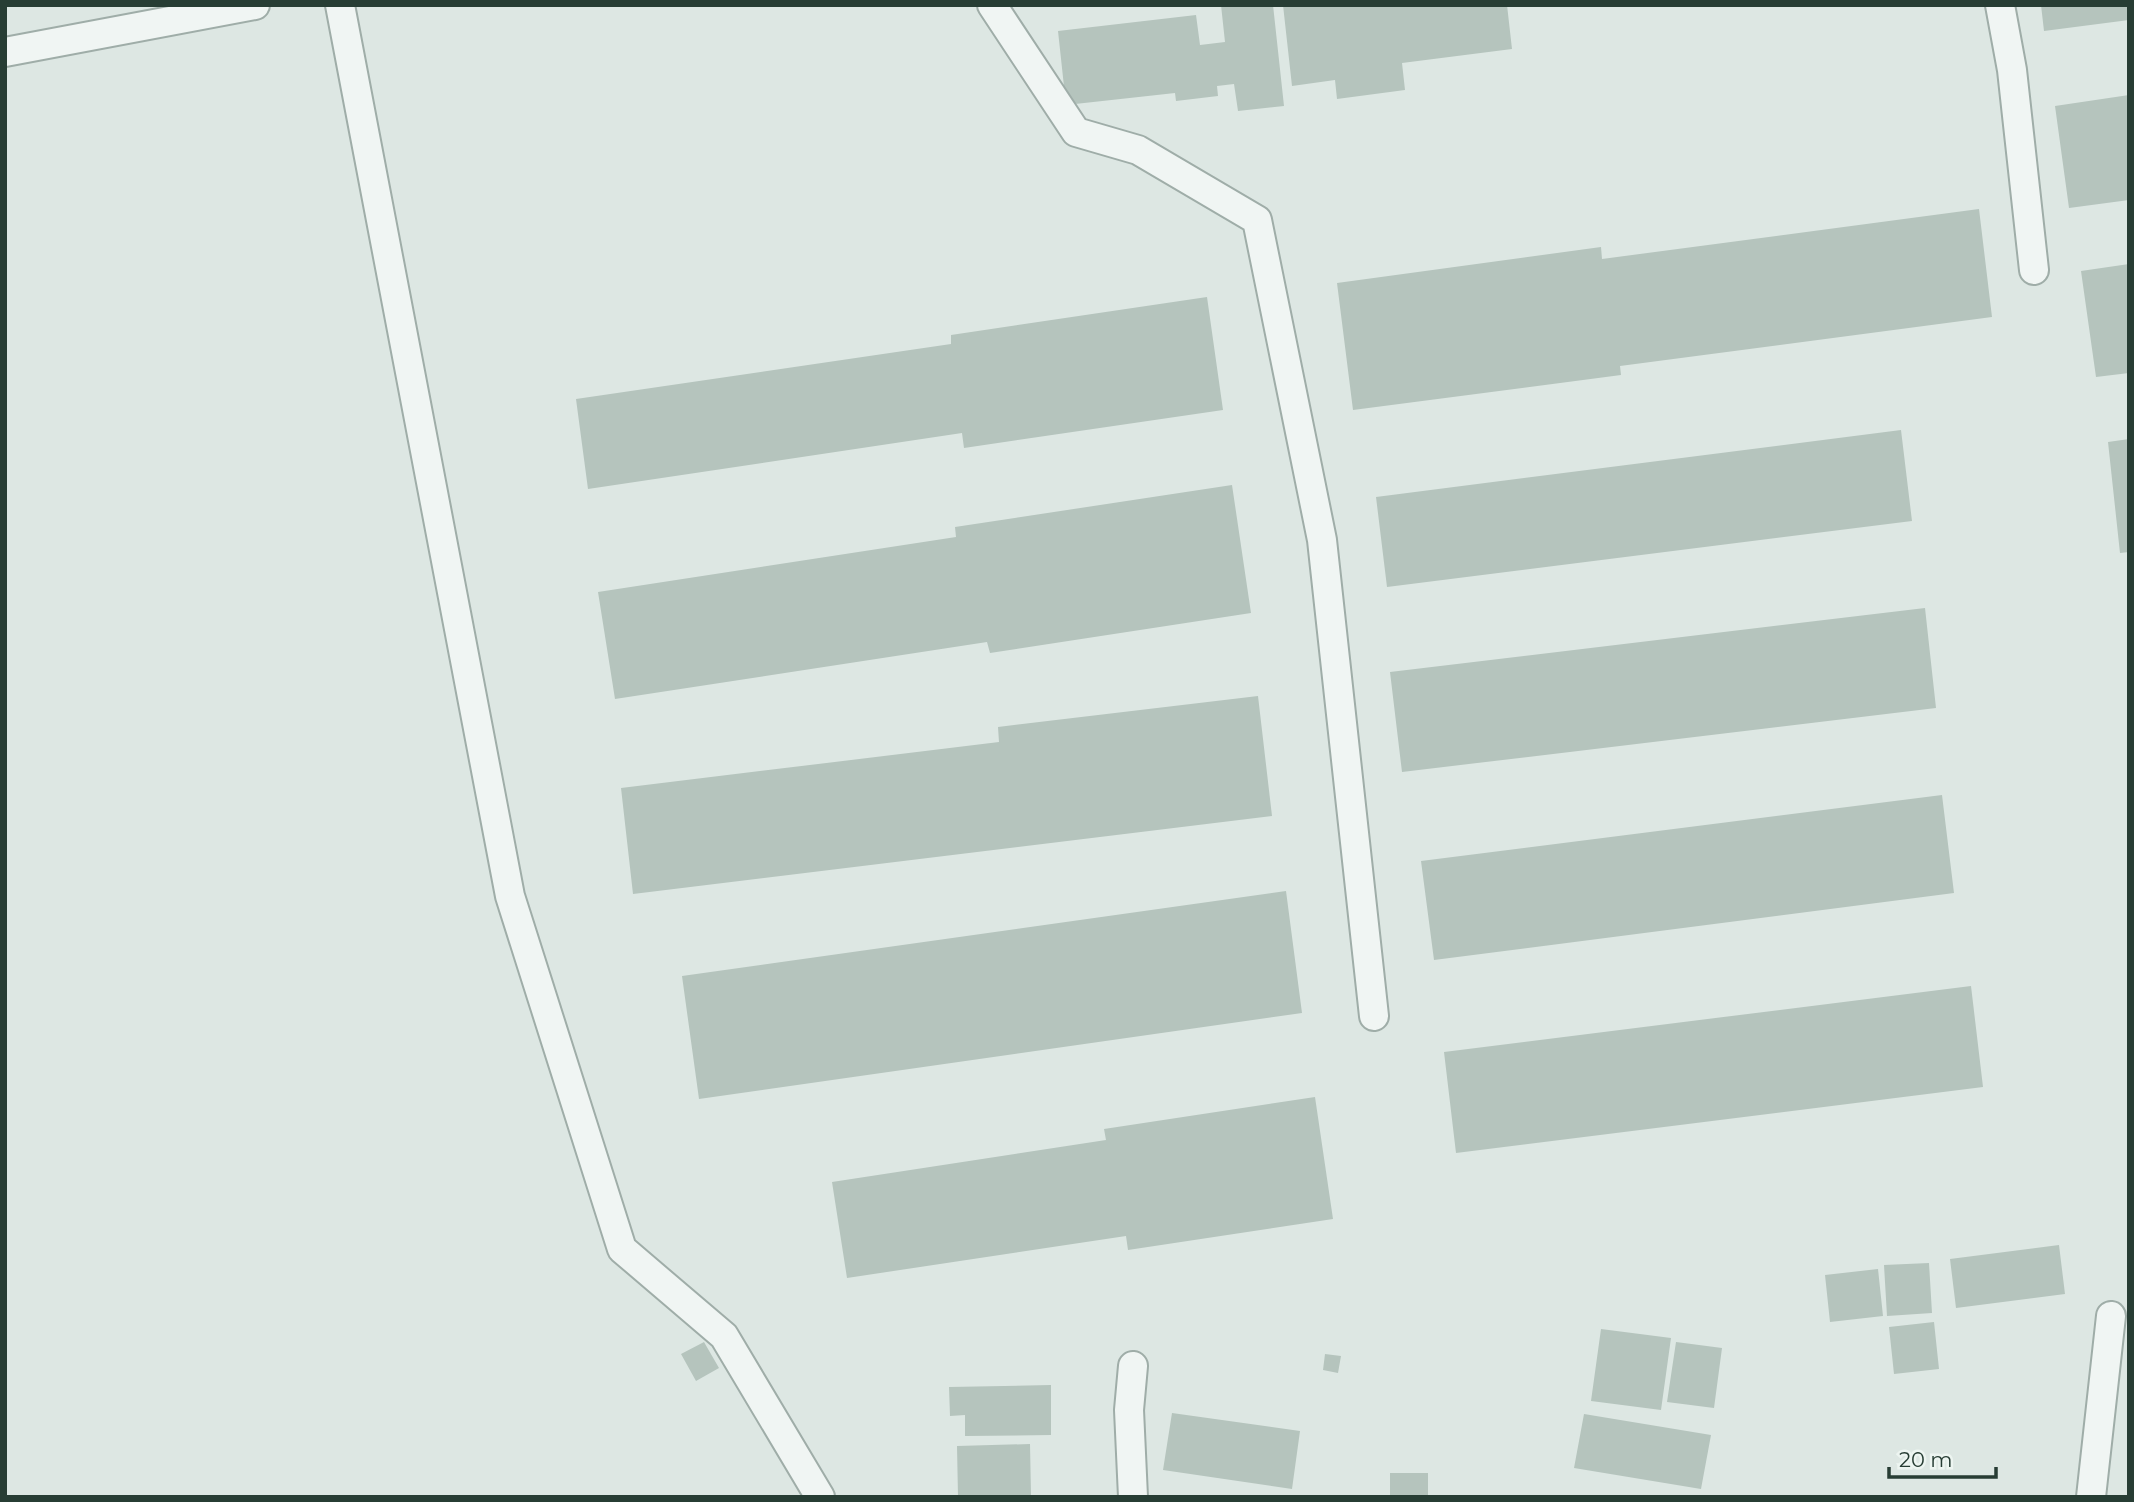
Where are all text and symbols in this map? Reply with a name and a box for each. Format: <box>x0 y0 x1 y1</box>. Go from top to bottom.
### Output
scale bar <box>1889 1436 1996 1480</box>
text: 20 m <box>1899 1447 1953 1472</box>

